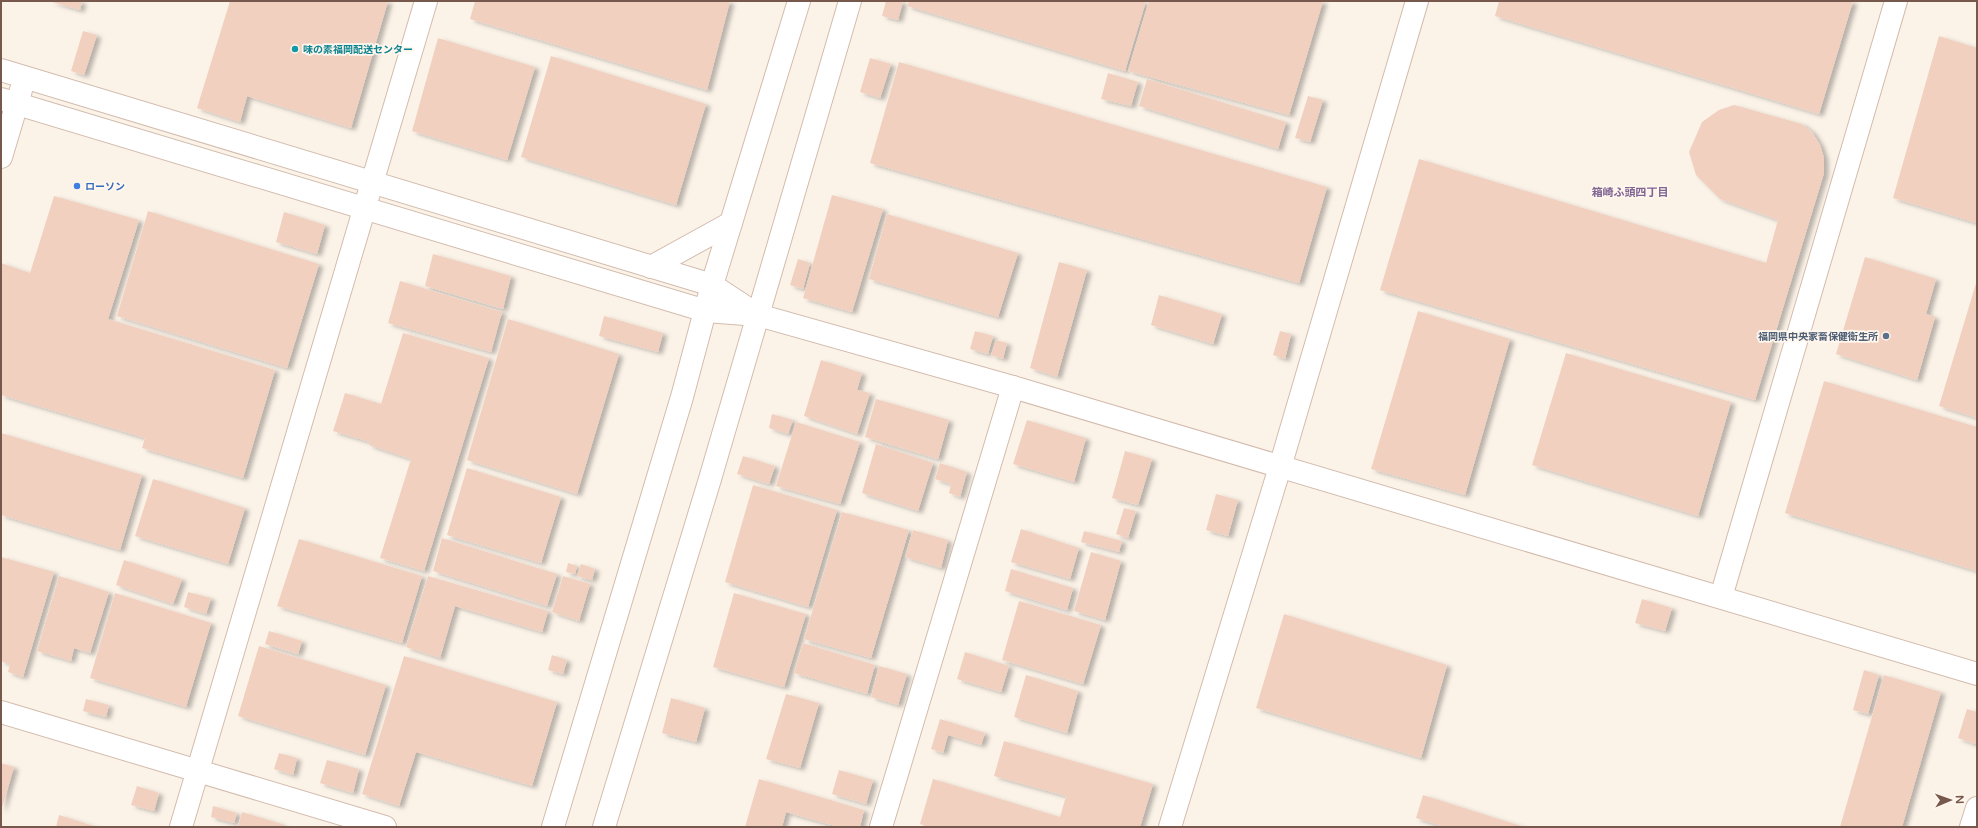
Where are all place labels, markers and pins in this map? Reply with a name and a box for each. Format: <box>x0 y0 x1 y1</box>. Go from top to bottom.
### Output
marker: 味の素福岡配送センター <box>290 44 300 54</box>
place label: 味の素福岡配送センター <box>303 44 413 56</box>
marker: ローソン <box>72 181 82 191</box>
place label: ローソン <box>85 181 125 193</box>
place label: 福岡県中央家畜保健衛生所 <box>1758 331 1878 343</box>
marker: 福岡県中央家畜保健衛生所 <box>1881 331 1891 341</box>

